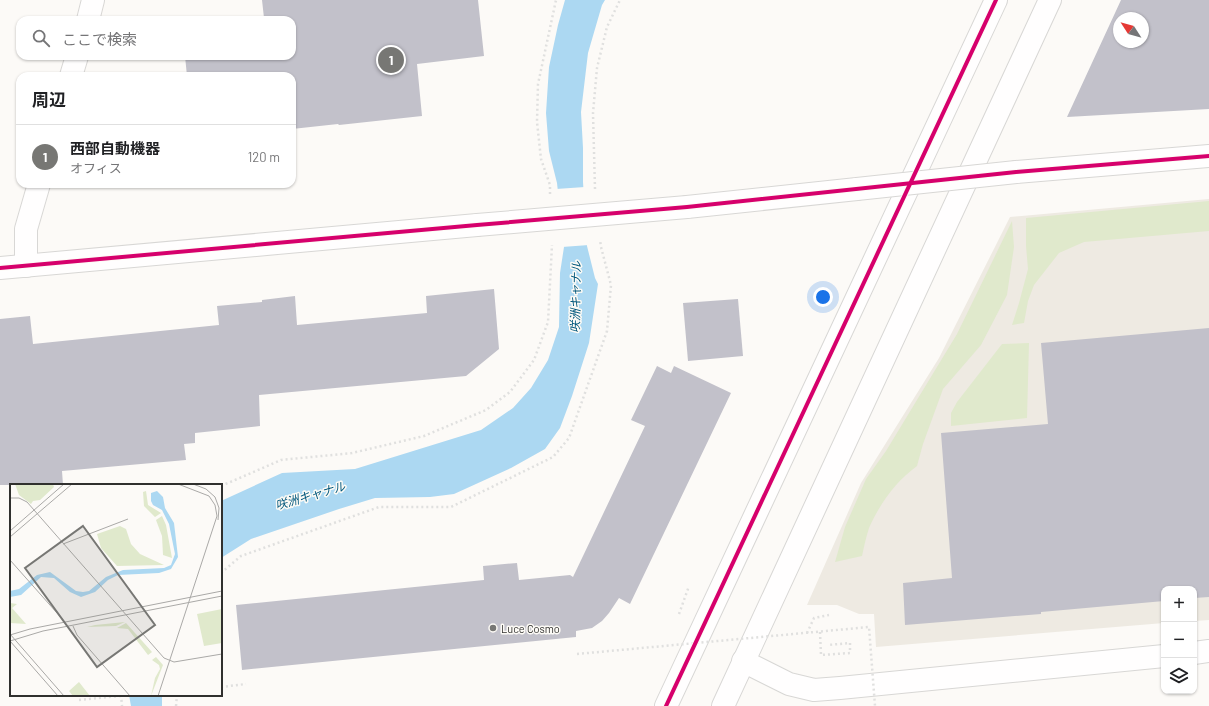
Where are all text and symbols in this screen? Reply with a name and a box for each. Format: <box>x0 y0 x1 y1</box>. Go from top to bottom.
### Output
north arrow <box>1113 12 1149 48</box>
search box <box>16 16 296 60</box>
icon: search <box>30 27 52 49</box>
text: ここで検索 <box>62 30 137 48</box>
pin: 1 <box>378 45 404 75</box>
text: 周辺 <box>32 89 66 109</box>
text: 西部自動機器 <box>70 139 160 157</box>
text: 1 <box>43 149 47 165</box>
text: 120 m <box>248 149 280 165</box>
text: オフィス <box>70 160 122 176</box>
water label: 咲洲キャナル <box>567 260 583 333</box>
your location <box>813 287 833 307</box>
water label: 咲洲キャナル <box>273 478 347 512</box>
inset map <box>10 484 222 696</box>
map controls <box>1161 586 1197 694</box>
button: + <box>1161 586 1197 622</box>
place label: Luce Cosmo <box>501 622 560 635</box>
button: − <box>1161 622 1197 658</box>
marker: Luce Cosmo <box>488 623 498 633</box>
button: layers <box>1161 658 1197 694</box>

